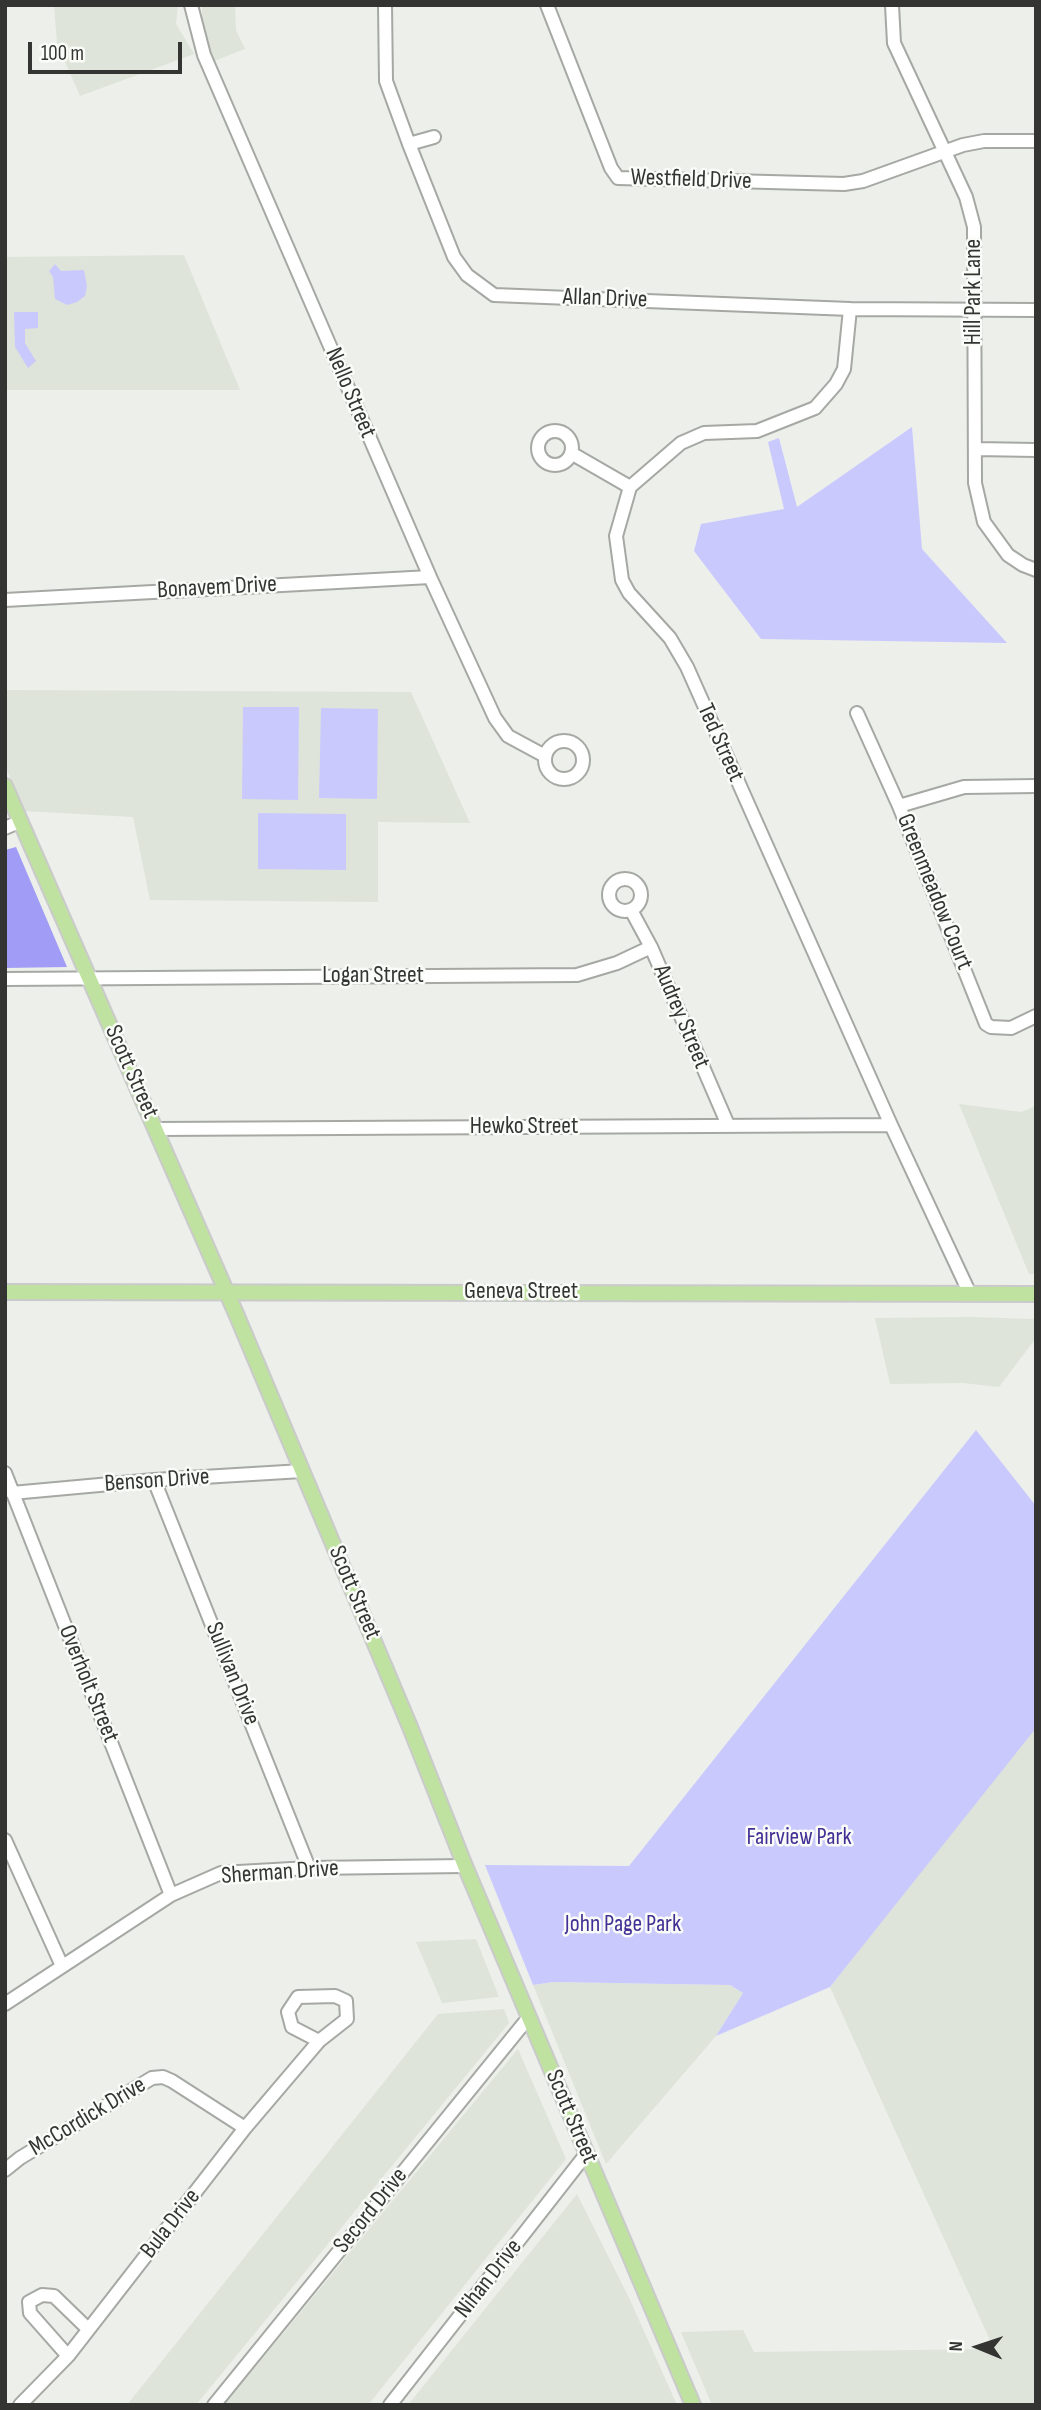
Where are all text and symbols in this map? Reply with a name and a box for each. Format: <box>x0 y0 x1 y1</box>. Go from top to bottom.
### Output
scale bar <box>32 28 186 72</box>
text: 100 m <box>41 41 84 66</box>
street label: Westfield Drive <box>630 163 752 197</box>
street label: Hill Park Lane <box>960 239 988 345</box>
street label: Allan Drive <box>562 283 648 315</box>
street label: Nello Street <box>318 344 382 442</box>
street label: Bonavem Drive <box>156 570 278 606</box>
street label: Ted Street <box>690 700 750 786</box>
street label: Greenmeadow Court <box>890 810 978 974</box>
street label: Audrey Street <box>646 961 716 1073</box>
street label: Logan Street <box>322 962 424 990</box>
street label: Scott Street <box>98 1021 164 1123</box>
street label: Hewko Street <box>470 1113 578 1141</box>
street label: Geneva Street <box>464 1278 578 1306</box>
street label: Benson Drive <box>104 1463 210 1499</box>
street label: Scott Street <box>321 1542 387 1644</box>
street label: Sullivan Drive <box>198 1618 266 1730</box>
street label: Overholt Street <box>51 1621 125 1747</box>
park label: Fairview Park <box>746 1824 852 1852</box>
street label: Sherman Drive <box>220 1855 340 1891</box>
park label: John Page Park <box>565 1911 681 1939</box>
street label: Scott Street <box>538 2066 604 2168</box>
street label: McCordick Drive <box>25 2071 151 2163</box>
street label: Secord Drive <box>328 2162 414 2260</box>
street label: Bula Drive <box>135 2184 207 2264</box>
street label: Nihan Drive <box>449 2234 529 2324</box>
north arrow <box>943 2312 1013 2382</box>
text: N <box>945 2341 968 2352</box>

